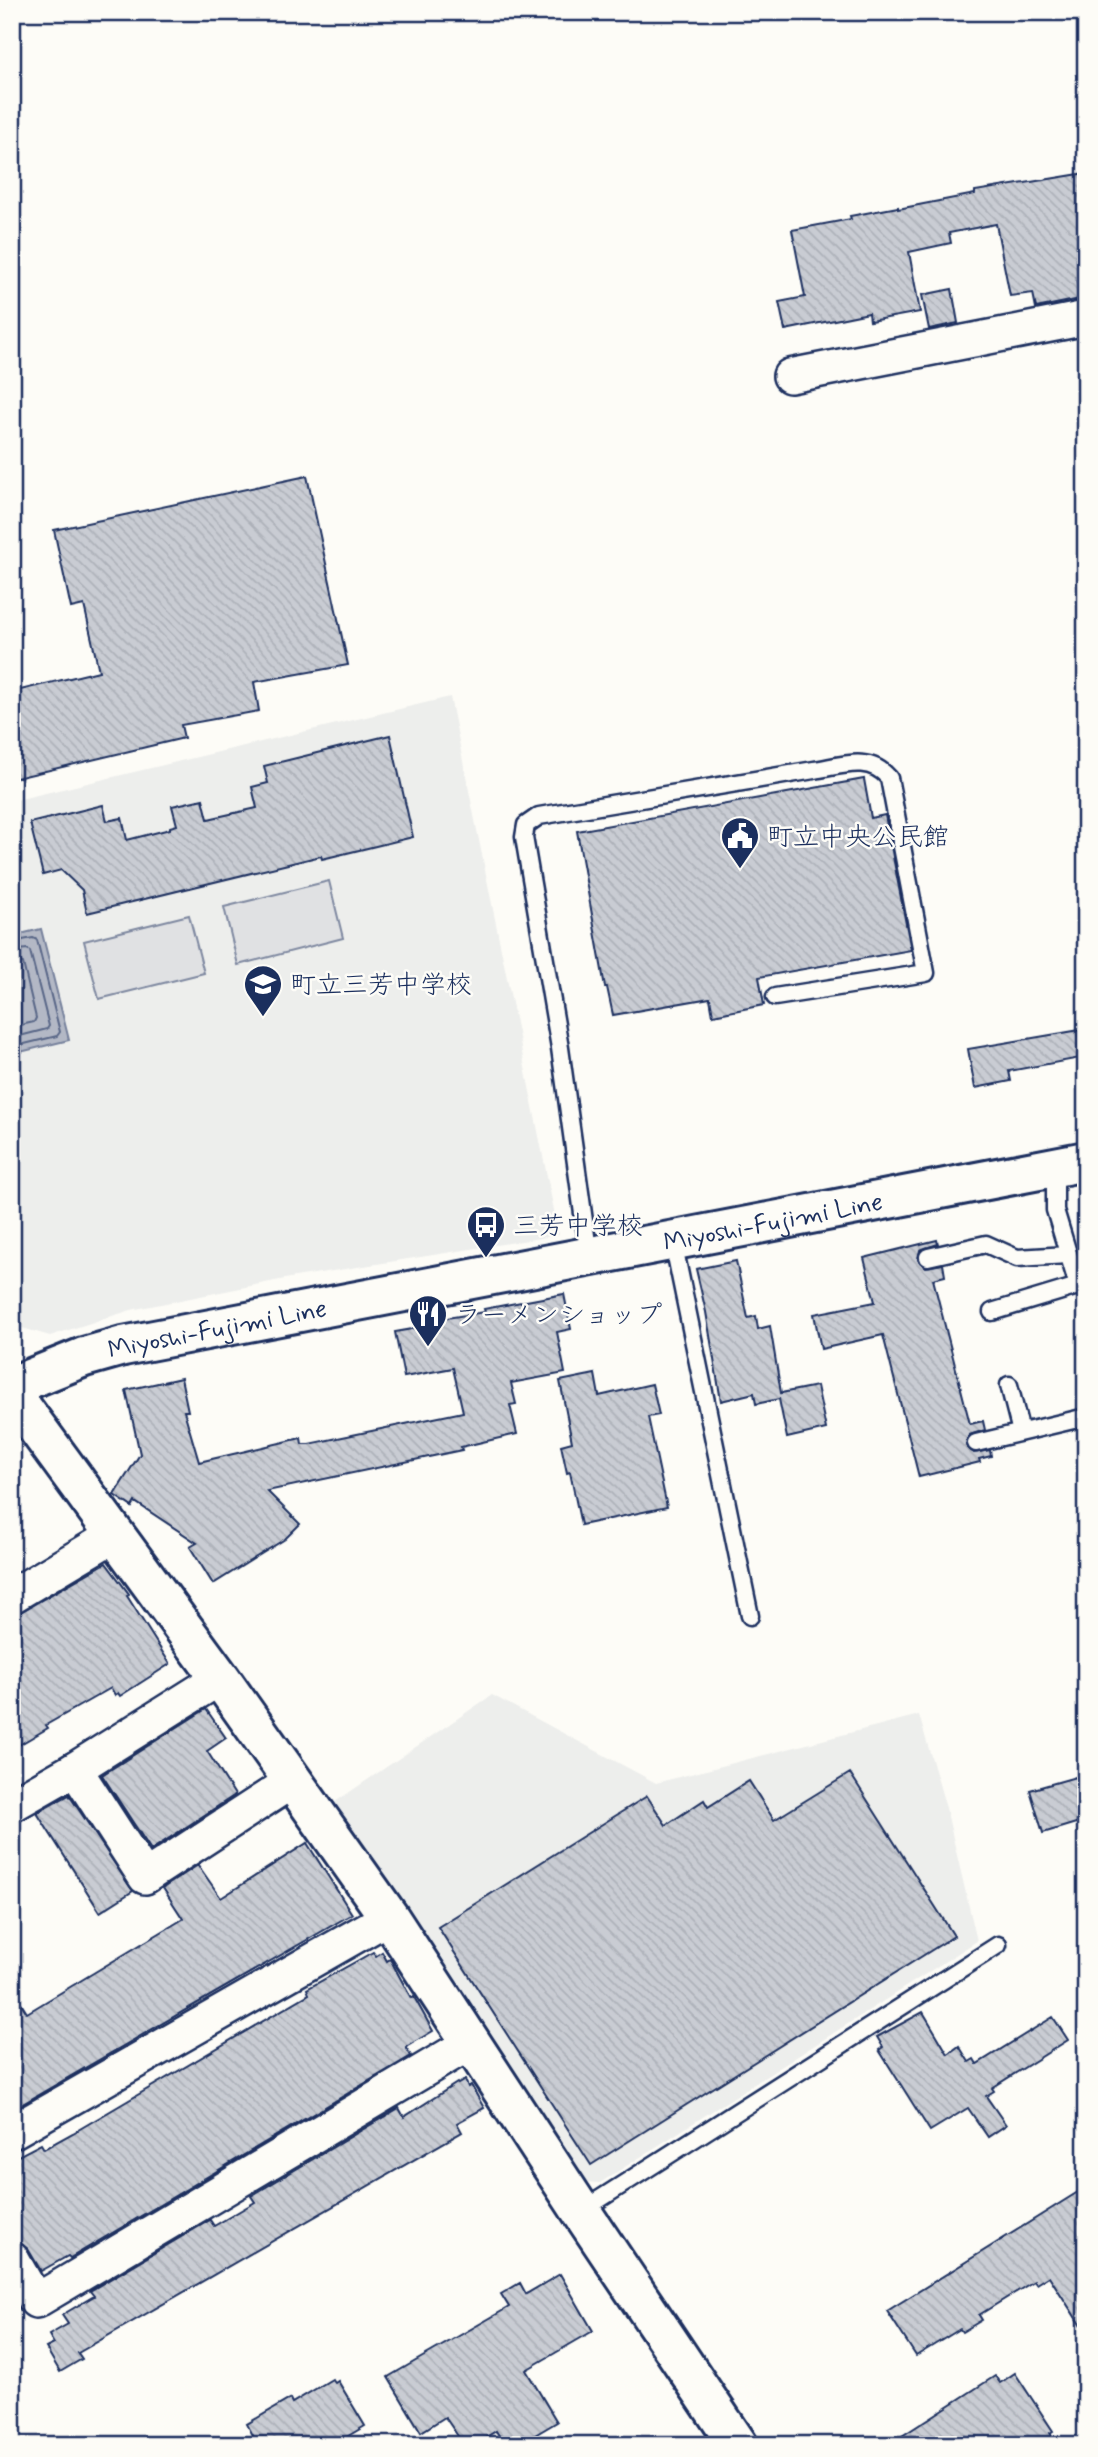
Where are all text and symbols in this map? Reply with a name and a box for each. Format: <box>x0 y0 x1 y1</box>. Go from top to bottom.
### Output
public building icon: 町立中央公民館 <box>719 815 761 870</box>
place label: 町立中央公民館 <box>767 821 949 855</box>
school or university icon: 町立三芳中学校 <box>242 963 284 1018</box>
place label: 町立三芳中学校 <box>290 969 472 1003</box>
street label: Miyoshi-Fujimi Line <box>661 1185 886 1261</box>
bus stop icon: 三芳中学校 <box>465 1204 507 1259</box>
place label: 三芳中学校 <box>513 1210 643 1244</box>
street label: Miyoshi-Fujimi Line <box>104 1292 330 1368</box>
restaurant icon: ラーメンショップ <box>407 1293 449 1348</box>
place label: ラーメンショップ <box>455 1299 662 1333</box>

